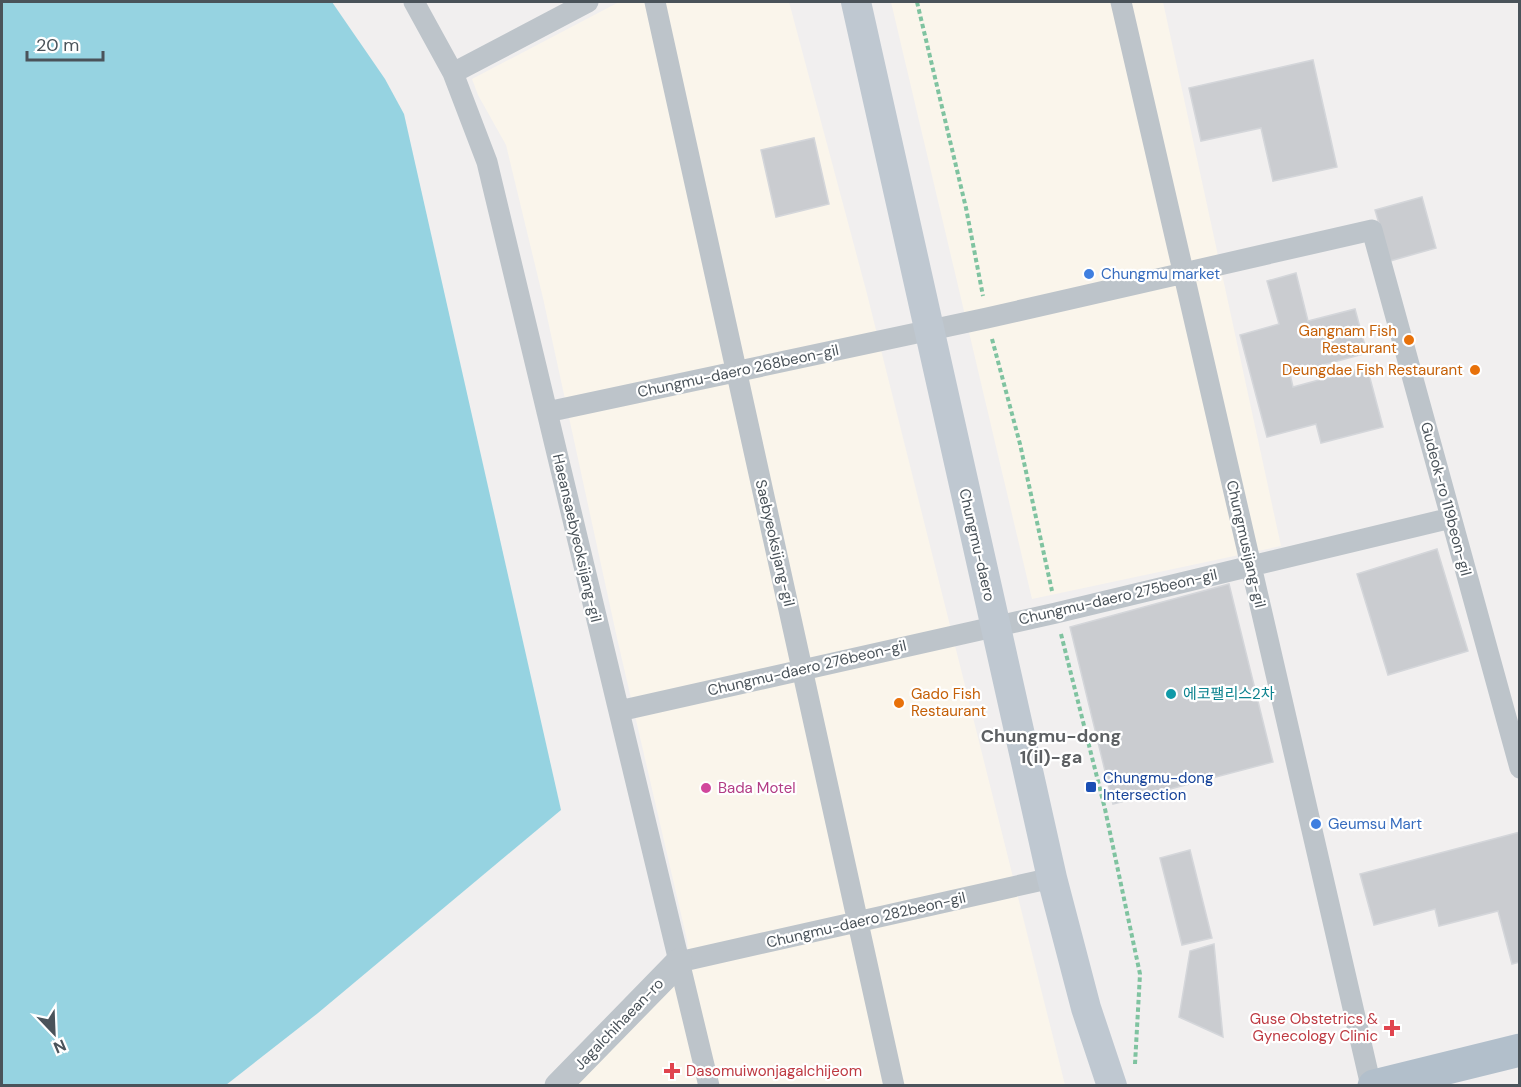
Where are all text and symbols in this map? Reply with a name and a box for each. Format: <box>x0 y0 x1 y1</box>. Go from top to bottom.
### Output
scale bar <box>27 24 104 62</box>
text: 20 m <box>36 33 79 57</box>
place label: Chungmu market <box>1101 264 1220 284</box>
marker: Chungmu market <box>1082 267 1096 281</box>
place label: Gangnam Fish Restaurant <box>1299 321 1397 358</box>
marker: Gangnam Fish Restaurant <box>1402 333 1416 347</box>
street label: Chungmu-daero 268beon-gil <box>636 340 840 402</box>
place label: Deungdae Fish Restaurant <box>1282 360 1463 380</box>
marker: Deungdae Fish Restaurant <box>1468 363 1482 377</box>
street label: Gudeok-ro 119beon-gil <box>1416 420 1476 578</box>
street label: Haeansaebyeoksijang-gil <box>548 452 606 624</box>
street label: Saebyeoksijang-gil <box>751 478 799 608</box>
street label: Chungmusijang-gil <box>1222 478 1270 610</box>
street label: Chungmu-daero <box>954 487 1000 604</box>
street label: Chungmu-daero 275beon-gil <box>1017 564 1219 630</box>
street label: Chungmu-daero 276beon-gil <box>706 635 908 701</box>
place label: Gado Fish Restaurant <box>911 684 986 721</box>
place label: 에코팰리스2차 <box>1183 684 1275 704</box>
marker: 에코팰리스2차 <box>1164 687 1178 701</box>
marker: Gado Fish Restaurant <box>892 696 906 710</box>
district label: Chungmu-dong 1(il)-ga <box>981 724 1121 769</box>
place label: Chungmu-dong Intersection <box>1103 768 1213 805</box>
place label: Bada Motel <box>718 778 796 798</box>
marker: Chungmu-dong Intersection <box>1084 780 1098 794</box>
marker: Bada Motel <box>699 781 713 795</box>
place label: Geumsu Mart <box>1328 814 1422 834</box>
marker: Geumsu Mart <box>1309 817 1323 831</box>
street label: Chungmu-daero 282beon-gil <box>764 887 968 953</box>
street label: Jagalchihaean-ro <box>570 974 668 1074</box>
north arrow <box>24 1003 84 1063</box>
place label: Guse Obstetrics & Gynecology Clinic <box>1250 1009 1378 1046</box>
marker: Guse Obstetrics & Gynecology Clinic <box>1383 1019 1401 1037</box>
text: N <box>50 1034 69 1058</box>
place label: Dasomuiwonjagalchijeom <box>686 1061 862 1081</box>
marker: Dasomuiwonjagalchijeom <box>663 1062 681 1080</box>

